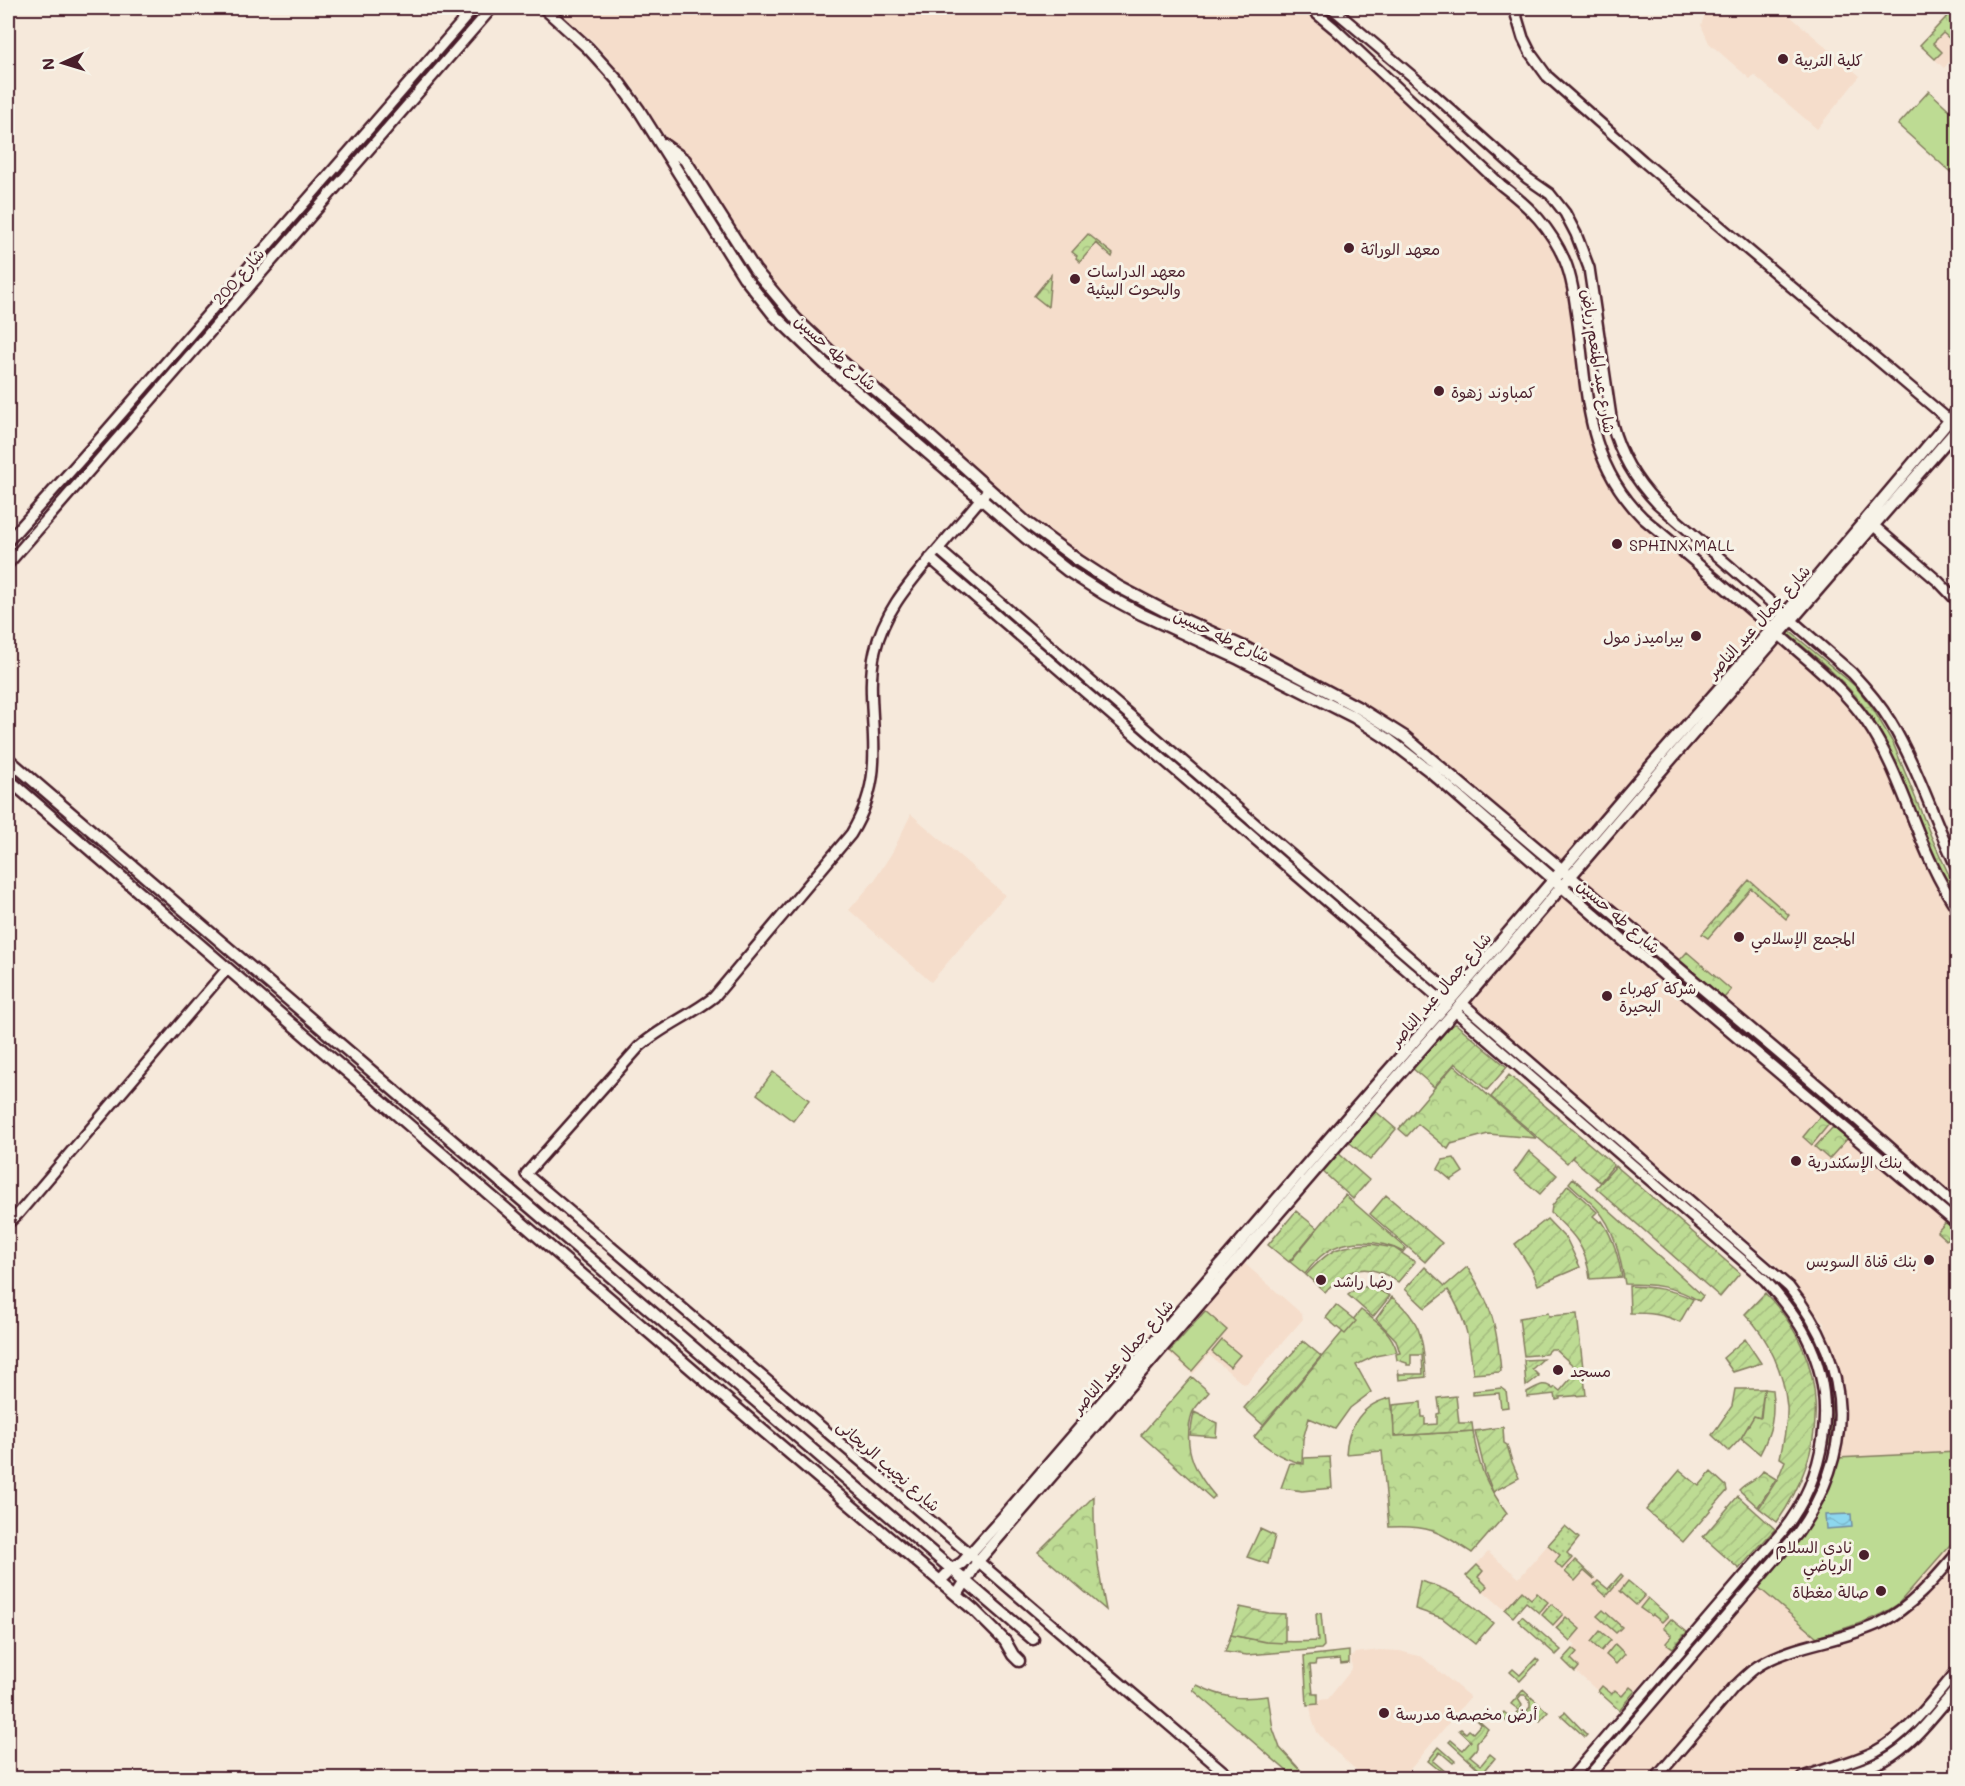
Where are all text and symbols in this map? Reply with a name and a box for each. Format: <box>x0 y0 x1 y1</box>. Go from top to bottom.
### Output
north arrow <box>33 33 93 93</box>
place label: كلية التربية <box>1795 49 1863 70</box>
marker: كلية التربية <box>1776 52 1790 66</box>
text: N <box>37 57 58 71</box>
place label: معهد الوراثة <box>1361 238 1440 260</box>
marker: معهد الوراثة <box>1342 241 1356 255</box>
street label: شارع 200 <box>208 243 270 310</box>
place label: معهد الدراسات والبحوث البيئية <box>1087 260 1186 300</box>
marker: معهد الدراسات والبحوث البيئية <box>1068 272 1082 286</box>
street label: شارع عبد المنعم رياض <box>1574 287 1621 435</box>
street label: شارع طه حسين <box>789 310 881 396</box>
place label: كمباوند زهوة <box>1451 381 1536 403</box>
marker: كمباوند زهوة <box>1432 384 1446 398</box>
place label: SPHINX MALL <box>1629 534 1735 555</box>
marker: SPHINX MALL <box>1610 537 1624 551</box>
street label: شارع جمال عبد الناصر <box>1700 560 1816 685</box>
street label: شارع طه حسين <box>1170 604 1273 668</box>
place label: بيراميدز مول <box>1603 626 1684 648</box>
marker: بيراميدز مول <box>1689 629 1703 643</box>
street label: شارع طه حسين <box>1572 874 1665 959</box>
street label: شارع جمال عبد الناصر <box>1383 927 1497 1053</box>
place label: المجمع الإسلامي <box>1751 927 1855 953</box>
marker: المجمع الإسلامي <box>1732 930 1746 944</box>
place label: شركة كهرباء البحيرة <box>1619 977 1696 1016</box>
marker: شركة كهرباء البحيرة <box>1600 989 1614 1003</box>
place label: بنك الإسكندرية <box>1808 1151 1902 1173</box>
marker: بنك الإسكندرية <box>1789 1154 1803 1168</box>
place label: بنك قناة السويس <box>1806 1250 1917 1272</box>
marker: بنك قناة السويس <box>1922 1253 1936 1267</box>
place label: رضا راشد <box>1333 1270 1393 1291</box>
marker: رضا راشد <box>1314 1273 1328 1287</box>
street label: شارع جمال عبد الناصر <box>1065 1294 1179 1420</box>
place label: مسجد <box>1570 1360 1611 1381</box>
marker: مسجد <box>1551 1363 1565 1377</box>
street label: شارع نجيب الريحانى <box>832 1414 945 1517</box>
place label: نادي السلام الرياضي <box>1775 1536 1852 1580</box>
marker: نادي السلام الرياضي <box>1857 1548 1871 1562</box>
place label: صالة مغطاة <box>1792 1581 1869 1602</box>
marker: صالة مغطاة <box>1874 1584 1888 1598</box>
place label: أرض مخصصة مدرسة <box>1396 1703 1537 1724</box>
marker: أرض مخصصة مدرسة <box>1377 1706 1391 1720</box>

